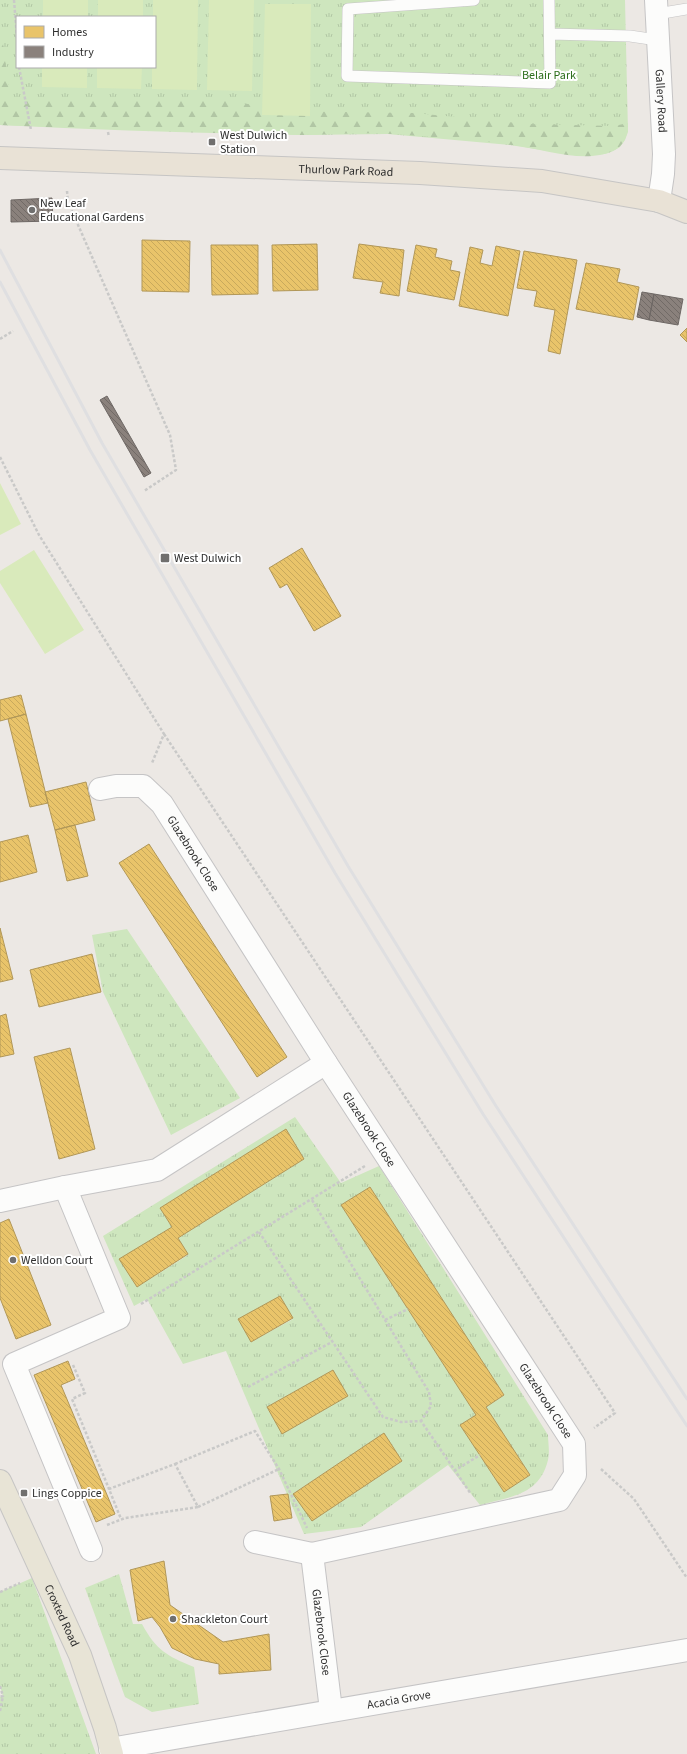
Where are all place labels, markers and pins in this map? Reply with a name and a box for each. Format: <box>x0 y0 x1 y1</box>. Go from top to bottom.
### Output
place label: West Dulwich Station <box>220 127 287 158</box>
marker: West Dulwich Station <box>207 137 217 147</box>
place label: New Leaf Educational Gardens <box>40 195 144 226</box>
marker: New Leaf Educational Gardens <box>27 205 37 215</box>
place label: West Dulwich <box>174 550 241 567</box>
marker: West Dulwich <box>159 552 171 564</box>
place label: Welldon Court <box>21 1252 93 1269</box>
marker: Welldon Court <box>8 1255 18 1265</box>
place label: Lings Coppice <box>32 1485 102 1502</box>
marker: Lings Coppice <box>19 1488 29 1498</box>
place label: Shackleton Court <box>181 1611 268 1628</box>
marker: Shackleton Court <box>168 1614 178 1624</box>

